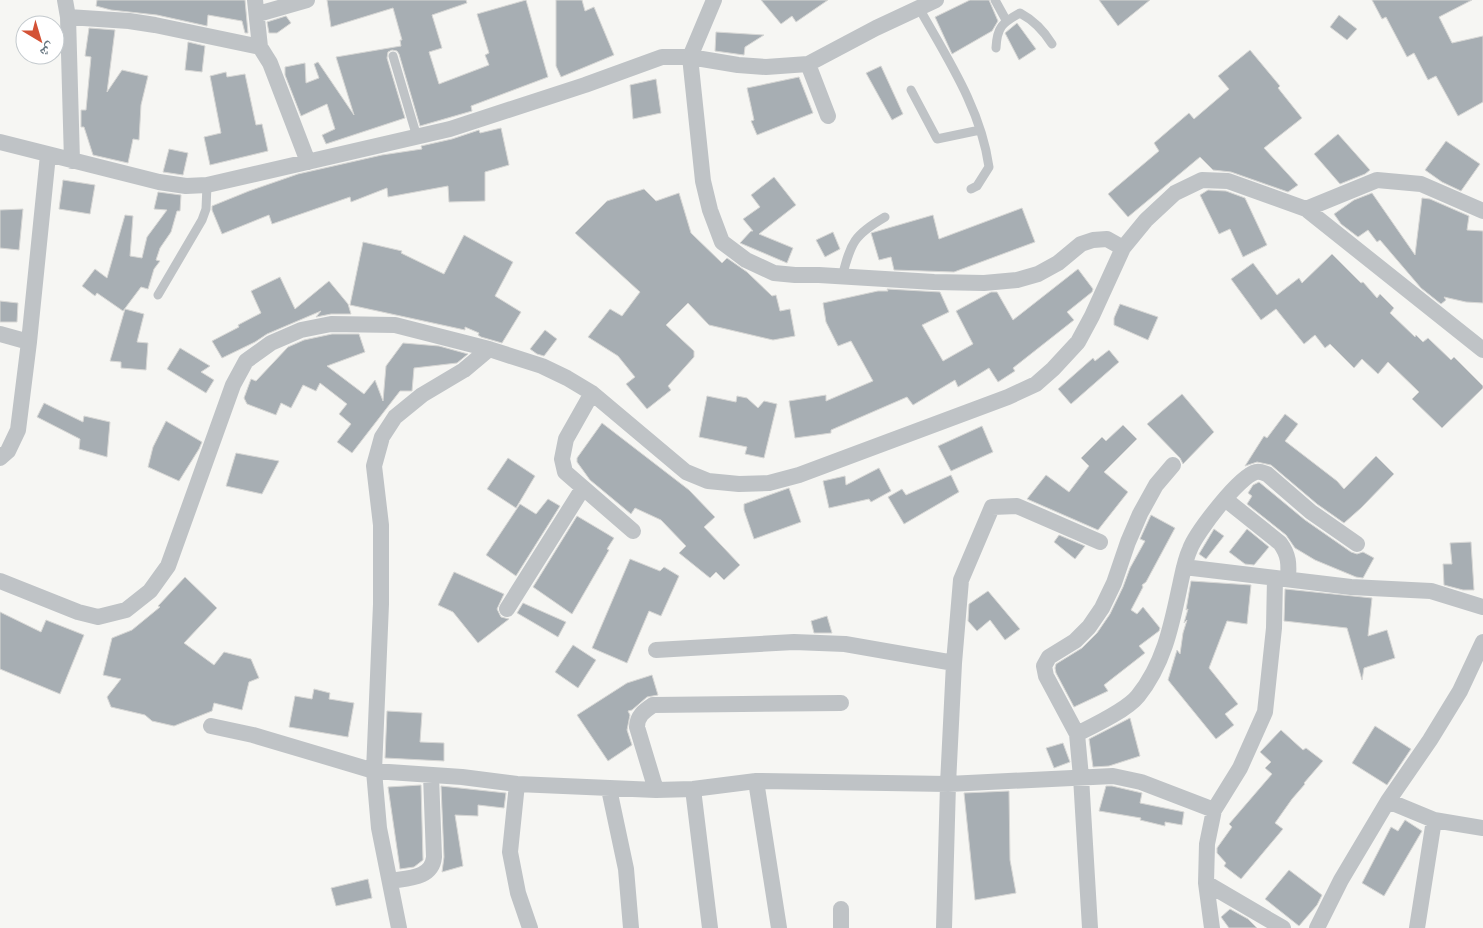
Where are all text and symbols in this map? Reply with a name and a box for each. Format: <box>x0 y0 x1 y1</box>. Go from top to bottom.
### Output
north arrow <box>15 15 65 65</box>
text: ش <box>36 39 59 61</box>

